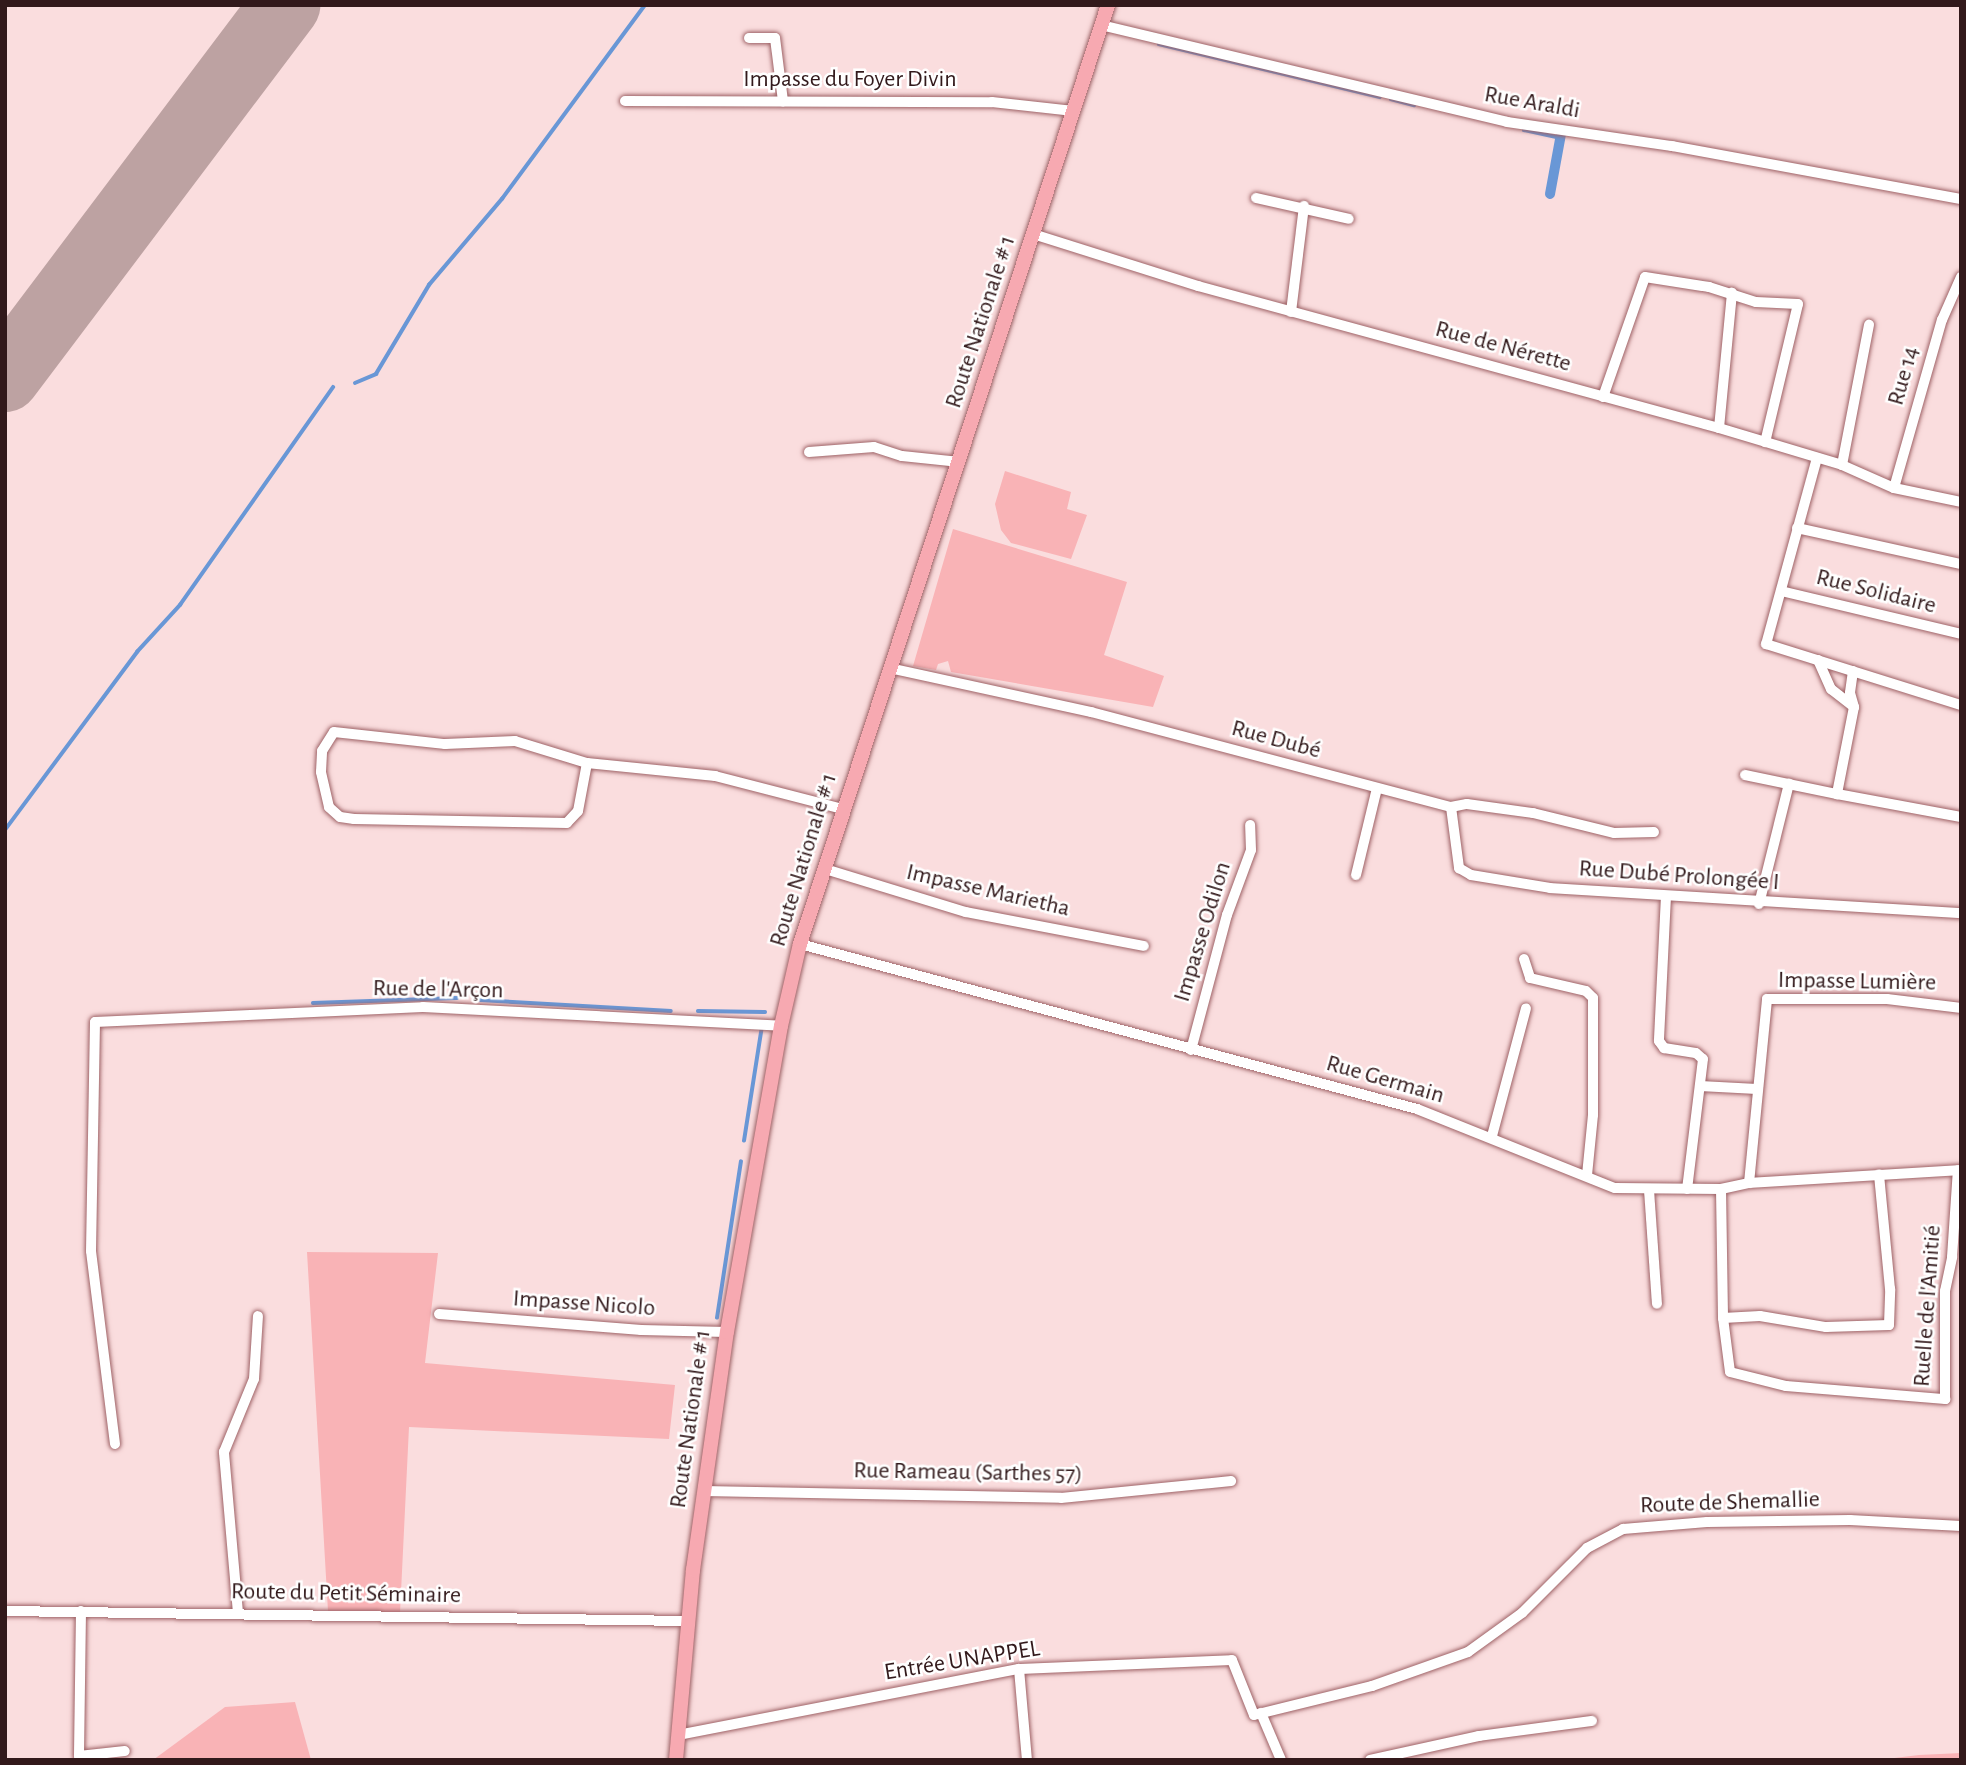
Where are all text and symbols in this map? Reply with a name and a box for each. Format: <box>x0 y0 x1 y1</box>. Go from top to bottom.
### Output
street label: Impasse du Foyer Divin <box>743 66 957 94</box>
street label: Rue Araldi <box>1482 80 1582 126</box>
street label: Route Nationale # 1 <box>940 232 1022 412</box>
street label: Rue de Nérette <box>1432 315 1574 379</box>
street label: Rue 14 <box>1882 343 1926 409</box>
street label: Rue Solidaire <box>1813 563 1939 621</box>
street label: Rue Dubé <box>1228 714 1324 766</box>
street label: Route Nationale # 1 <box>764 770 844 950</box>
street label: Rue Dubé Prolongée I <box>1578 855 1780 897</box>
street label: Impasse Marietha <box>903 858 1073 924</box>
street label: Impasse Odilon <box>1168 859 1238 1005</box>
street label: Impasse Lumière <box>1778 966 1936 998</box>
street label: Rue de l'Arçon <box>372 974 504 1006</box>
street label: Rue Germain <box>1323 1049 1447 1111</box>
street label: Ruelle de l'Amitié <box>1908 1224 1948 1388</box>
street label: Impasse Nicolo <box>512 1285 656 1323</box>
street label: Route Nationale # 1 <box>664 1328 718 1510</box>
street label: Rue Rameau (Sarthes 57) <box>853 1457 1083 1489</box>
street label: Route de Shemallie <box>1640 1485 1820 1521</box>
street label: Route du Petit Séminaire <box>231 1578 461 1610</box>
street label: Entrée UNAPPEL <box>882 1634 1042 1688</box>

